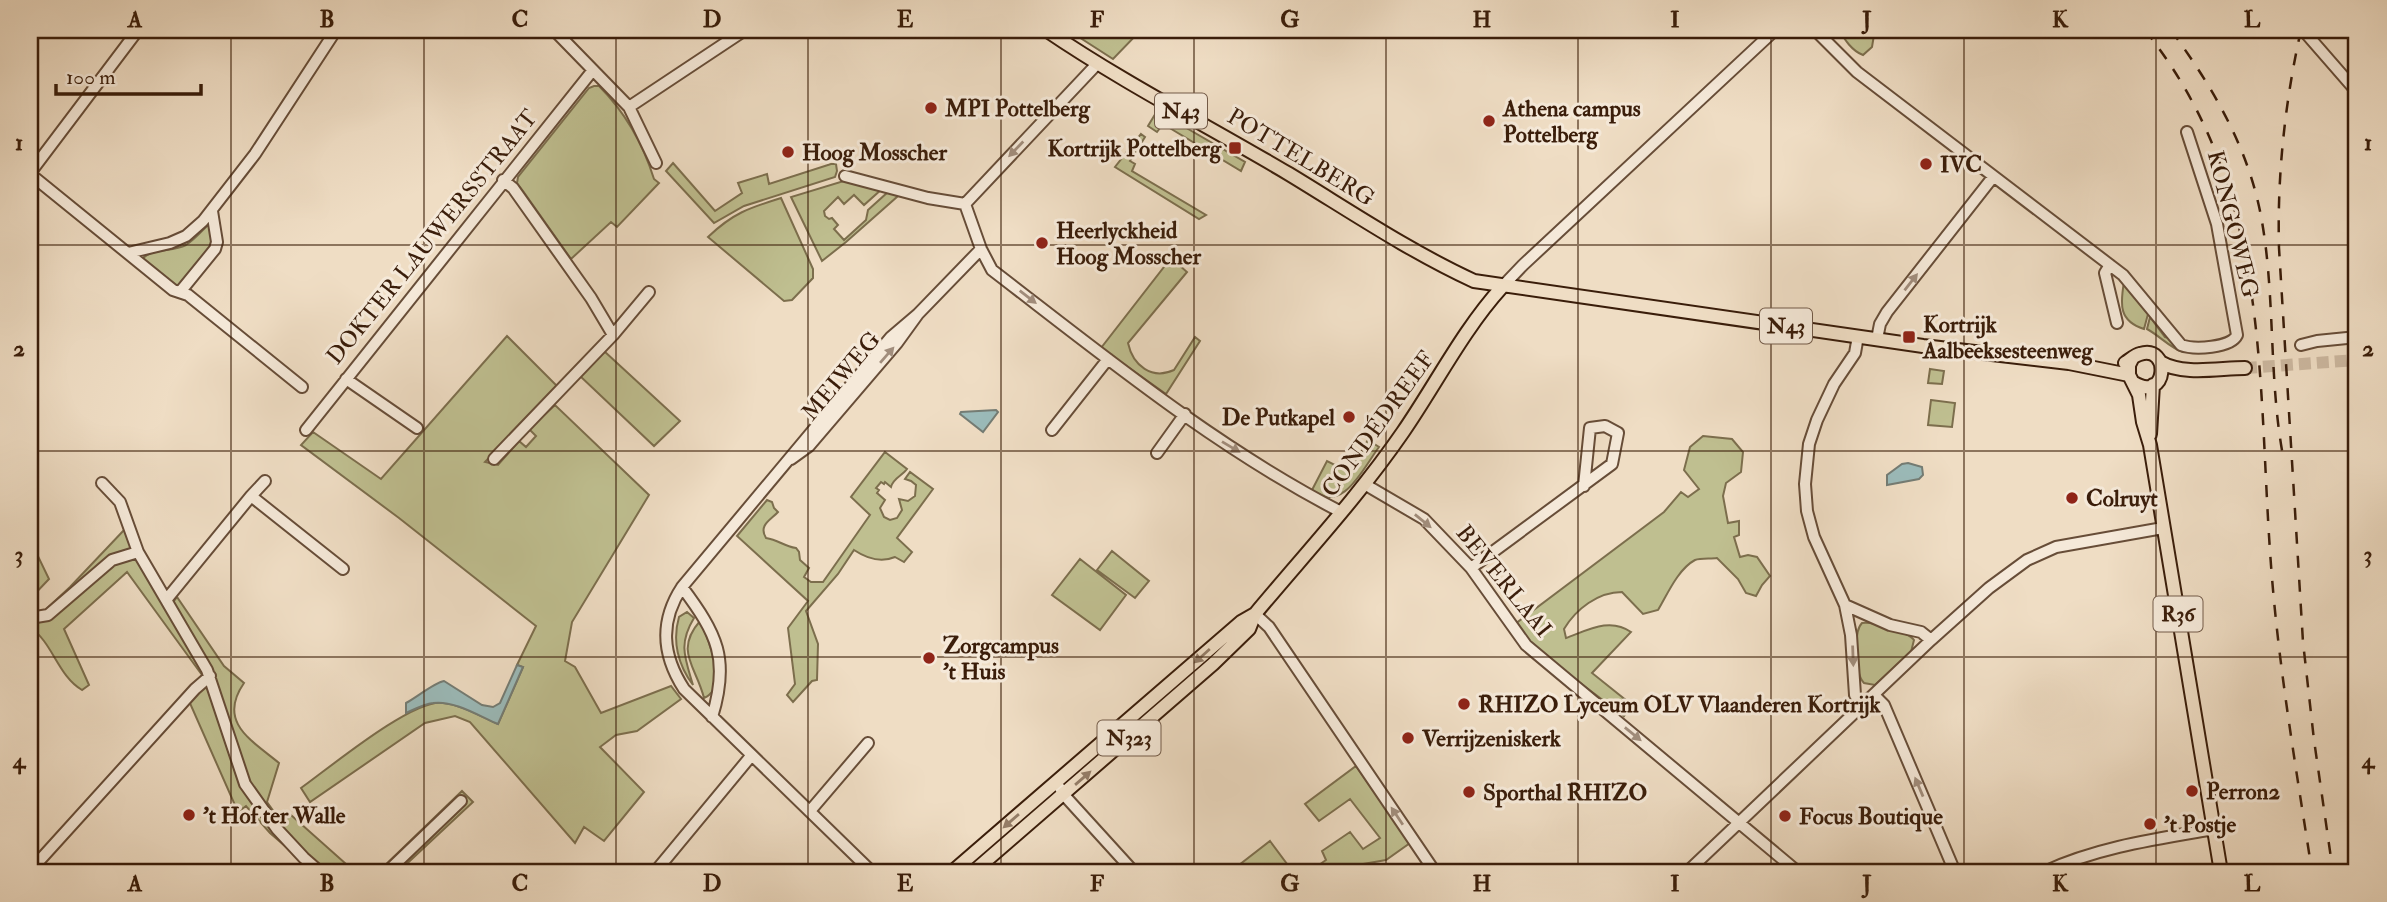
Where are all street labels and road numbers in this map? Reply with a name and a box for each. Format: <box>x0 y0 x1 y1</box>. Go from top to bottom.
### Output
road number: N43 <box>1155 94 1207 128</box>
street label: POTTELBERG <box>1222 102 1380 212</box>
street label: DOKTER LAUWERSSTRAAT <box>320 104 544 370</box>
street label: KONGOWEG <box>2201 147 2265 301</box>
road number: N43 <box>1760 308 1812 344</box>
street label: MEIWEG <box>795 326 887 426</box>
street label: CONDÉDREEF <box>1315 345 1441 503</box>
street label: BEVERLAAI <box>1450 519 1558 643</box>
road number: R36 <box>2154 596 2202 632</box>
road number: N323 <box>1098 720 1160 756</box>

